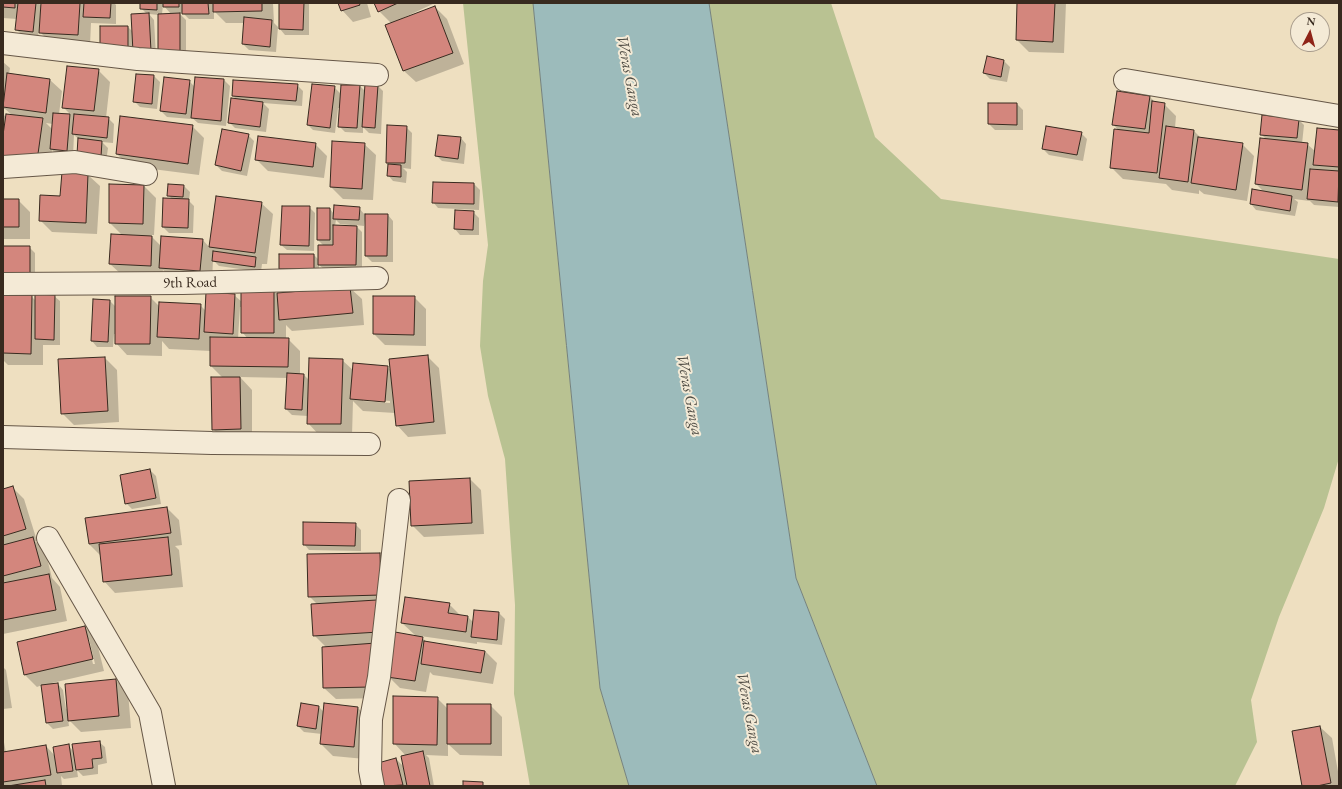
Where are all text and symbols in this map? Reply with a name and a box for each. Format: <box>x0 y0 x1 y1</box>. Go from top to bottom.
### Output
north arrow <box>1290 12 1330 52</box>
text: N <box>1306 14 1316 28</box>
water label: Weras Ganga <box>612 34 646 118</box>
street label: 9th Road <box>163 274 217 292</box>
water label: Weras Ganga <box>672 353 706 437</box>
water label: Weras Ganga <box>732 671 766 755</box>

